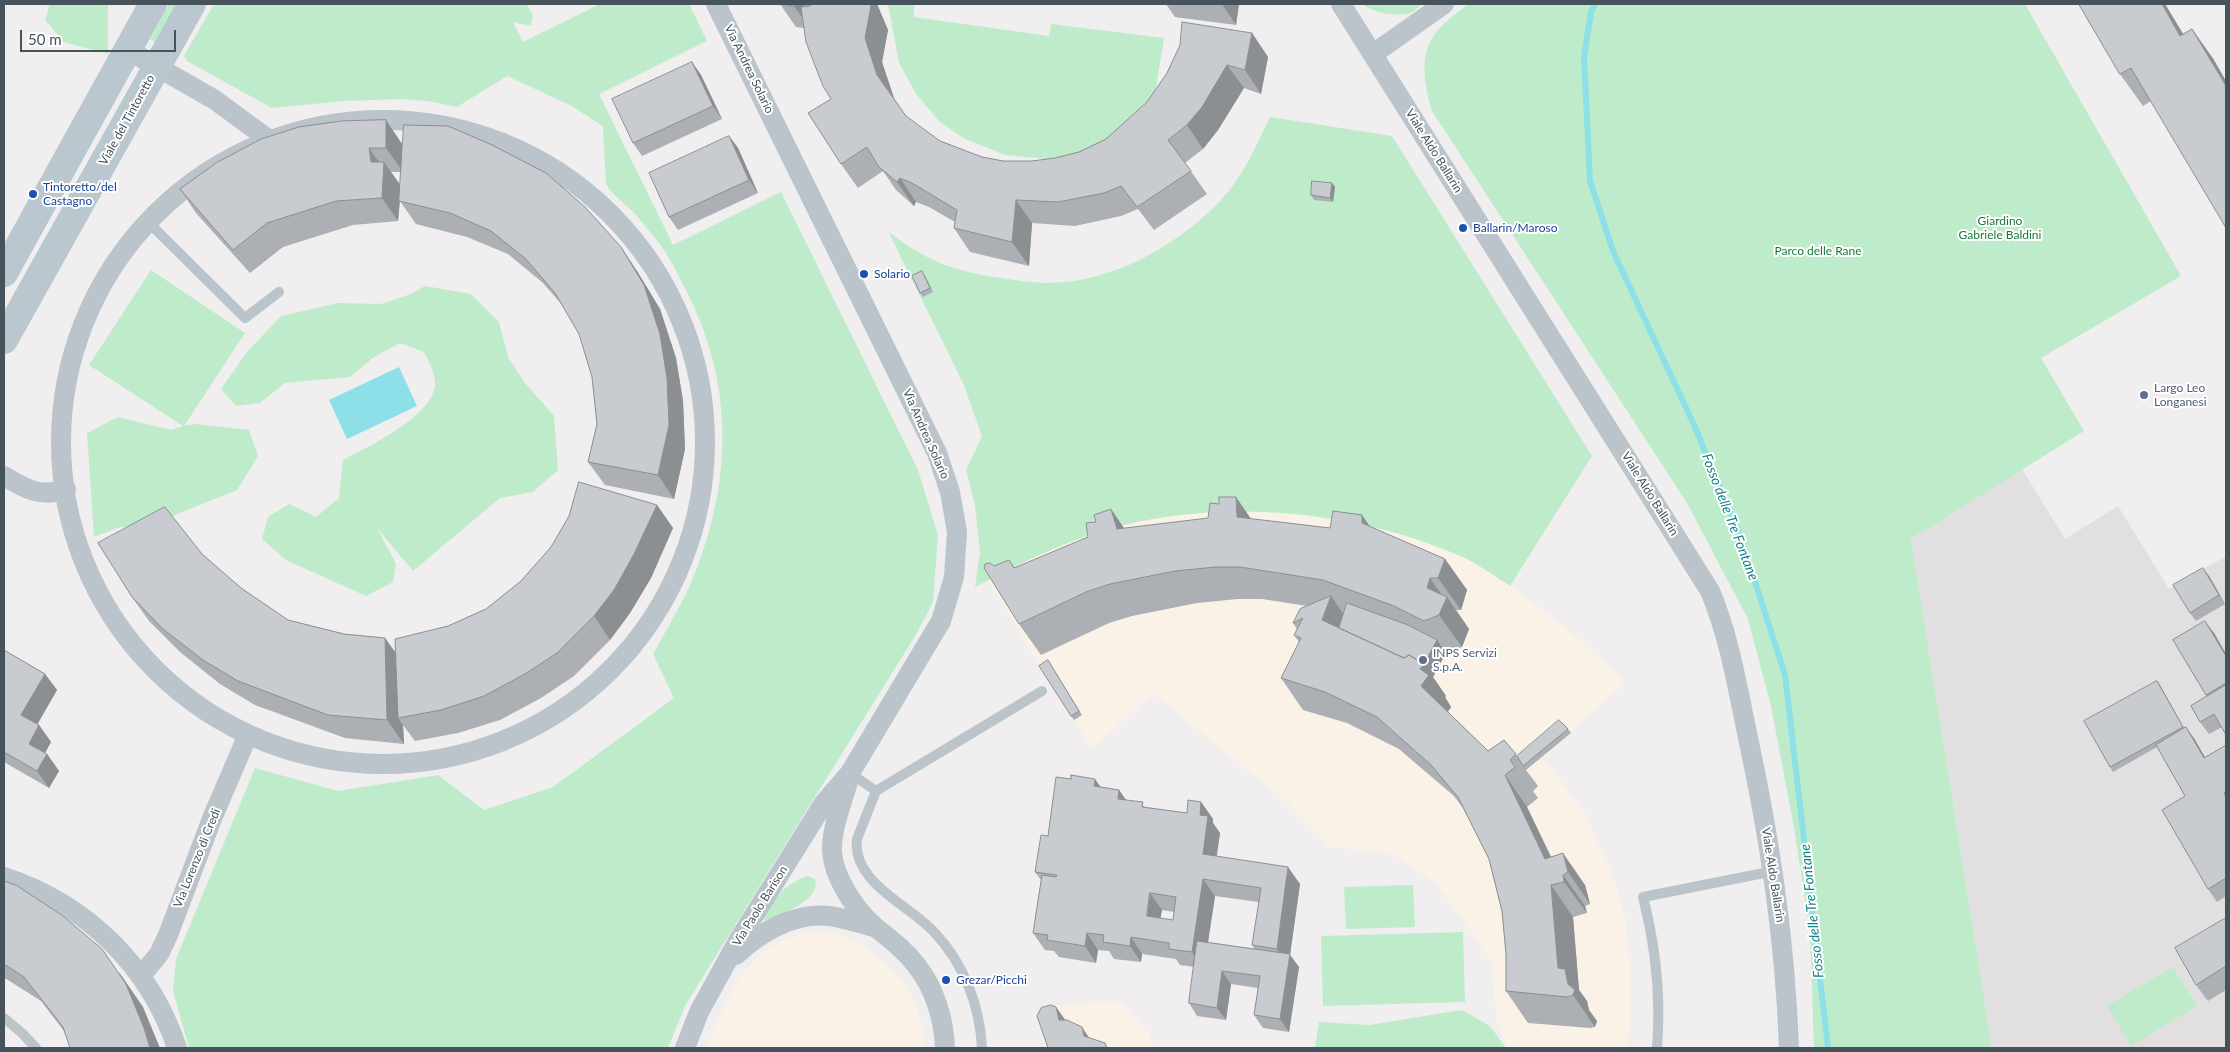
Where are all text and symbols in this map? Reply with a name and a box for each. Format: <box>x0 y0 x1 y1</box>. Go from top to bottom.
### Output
scale bar <box>22 20 179 52</box>
street label: Via Andrea Solario <box>721 22 777 116</box>
text: 50 m <box>28 30 62 48</box>
street label: Viale del Tintoretto <box>96 72 158 168</box>
street label: Viale Aldo Ballarin <box>1402 107 1466 195</box>
place label: Tintoretto/del Castagno <box>43 180 117 208</box>
marker: Tintoretto/del Castagno <box>27 188 39 200</box>
park label: Giardino Gabriele Baldini <box>1959 214 2041 242</box>
place label: Ballarin/Maroso <box>1473 221 1557 235</box>
marker: Ballarin/Maroso <box>1457 222 1469 234</box>
park label: Parco delle Rane <box>1774 244 1862 258</box>
place label: Solario <box>874 267 910 281</box>
marker: Solario <box>858 268 870 280</box>
place label: Largo Leo Longanesi <box>2154 381 2207 409</box>
street label: Via Andrea Solario <box>900 387 952 481</box>
marker: Largo Leo Longanesi <box>2138 389 2150 401</box>
street label: Viale Aldo Ballarin <box>1618 450 1682 538</box>
water label: Fosso delle Tre Fontane <box>1698 451 1762 583</box>
place label: INPS Servizi S.p.A. <box>1433 646 1497 674</box>
marker: INPS Servizi S.p.A. <box>1417 654 1429 666</box>
street label: Via Lorenzo di Credi <box>171 806 223 910</box>
street label: Viale Aldo Ballarin <box>1758 826 1788 924</box>
water label: Fosso delle Tre Fontane <box>1797 843 1827 979</box>
street label: Via Paolo Barison <box>729 863 791 949</box>
place label: Grezar/Picchi <box>956 973 1027 987</box>
marker: Grezar/Picchi <box>940 974 952 986</box>

